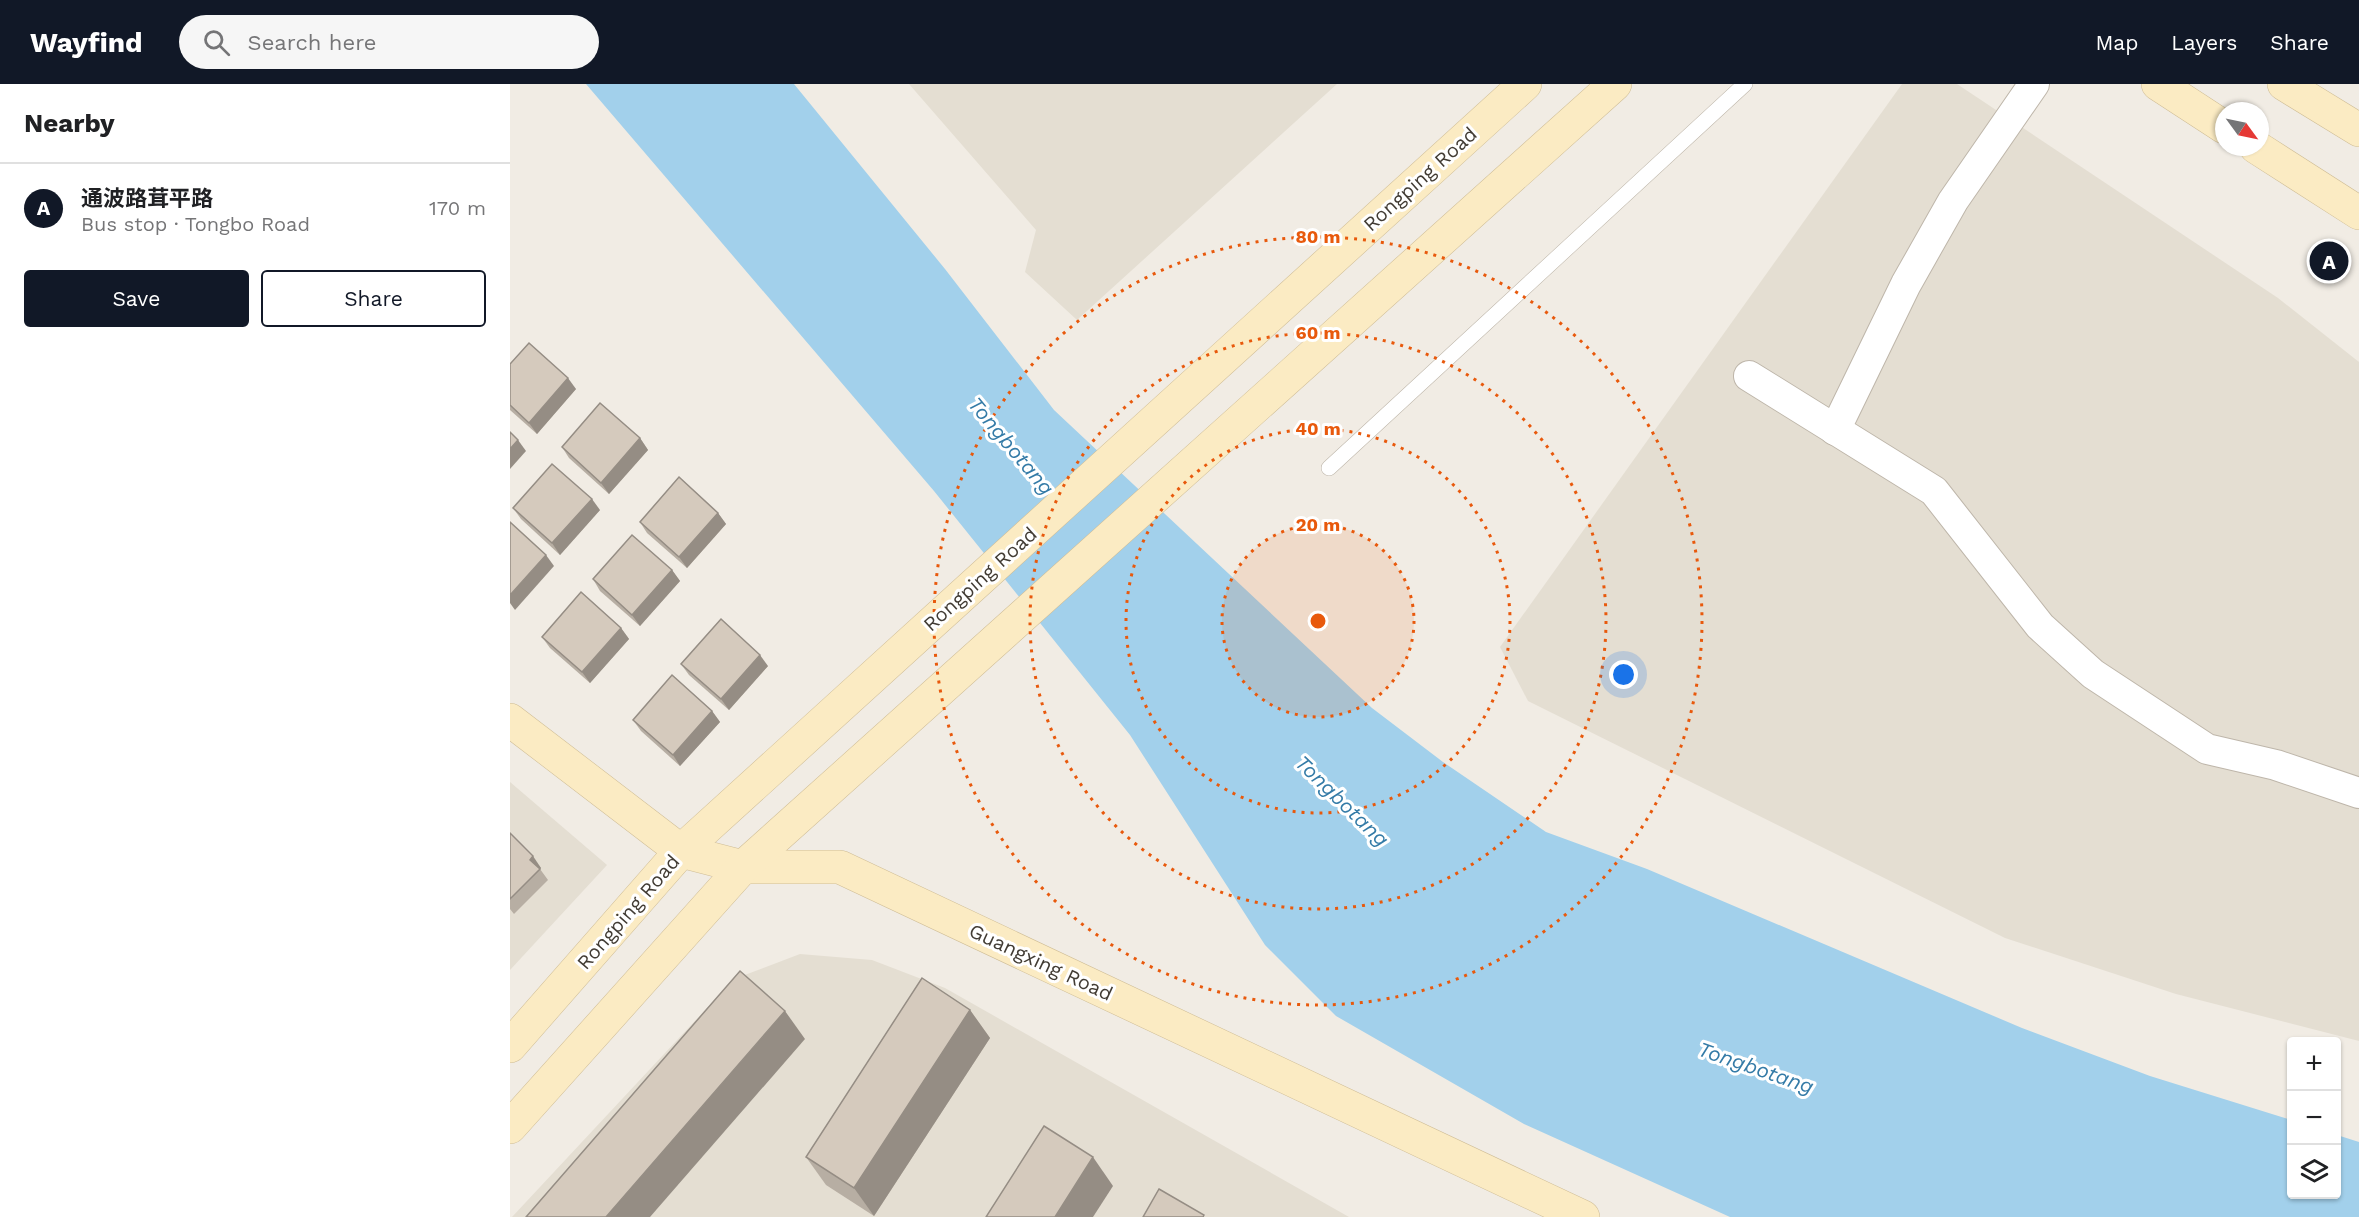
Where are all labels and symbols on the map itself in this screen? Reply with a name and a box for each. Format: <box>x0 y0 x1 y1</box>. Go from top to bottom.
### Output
north arrow <box>2215 102 2269 156</box>
street label: Rongping Road <box>1358 122 1482 236</box>
text: 80 m <box>1296 226 1340 247</box>
pin: A <box>2310 238 2348 284</box>
text: 60 m <box>1296 322 1340 343</box>
water label: Tongbotang <box>963 392 1060 500</box>
text: 40 m <box>1295 418 1341 439</box>
text: 20 m <box>1296 514 1340 535</box>
street label: Rongping Road <box>918 522 1042 636</box>
centre of rings <box>1308 611 1328 631</box>
your location <box>1609 660 1638 689</box>
water label: Tongbotang <box>1290 750 1394 852</box>
street label: Rongping Road <box>572 850 684 974</box>
street label: Guangxing Road <box>965 918 1117 1006</box>
water label: Tongbotang <box>1695 1036 1817 1099</box>

